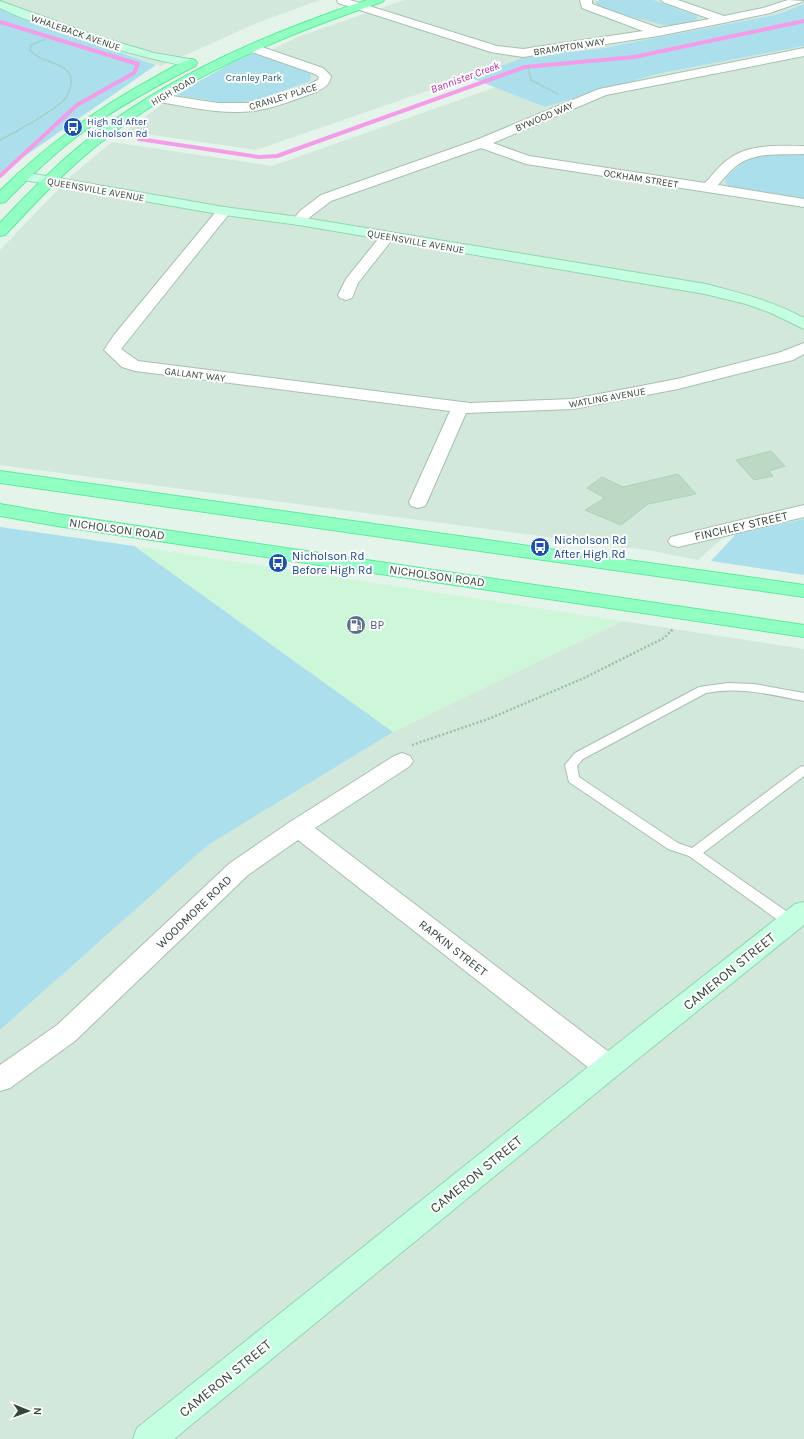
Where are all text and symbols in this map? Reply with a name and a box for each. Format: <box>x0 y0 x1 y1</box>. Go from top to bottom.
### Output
street label: WHALEBACK AVENUE <box>29 12 122 54</box>
street label: BRAMPTON WAY <box>532 35 606 59</box>
water label: Bannister Creek <box>429 59 502 96</box>
park label: Cranley Park <box>226 72 283 84</box>
street label: HIGH ROAD <box>149 73 198 109</box>
street label: CRANLEY PLACE <box>248 81 319 113</box>
street label: BYWOOD WAY <box>513 99 576 135</box>
bus stop icon: High Rd After Nicholson Rd <box>62 116 84 138</box>
place label: High Rd After Nicholson Rd <box>87 116 147 140</box>
street label: OCKHAM STREET <box>603 167 679 191</box>
street label: QUEENSVILLE AVENUE <box>46 176 145 204</box>
street label: QUEENSVILLE AVENUE <box>366 228 465 256</box>
street label: GALLANT WAY <box>164 365 226 385</box>
street label: WATLING AVENUE <box>568 385 647 411</box>
street label: FINCHLEY STREET <box>693 508 789 544</box>
street label: NICHOLSON ROAD <box>68 515 166 543</box>
place label: Nicholson Rd After High Rd <box>554 533 627 561</box>
bus stop icon: Nicholson Rd After High Rd <box>529 536 551 558</box>
place label: Nicholson Rd Before High Rd <box>292 549 373 577</box>
bus stop icon: Nicholson Rd Before High Rd <box>267 552 289 574</box>
street label: NICHOLSON ROAD <box>388 562 486 590</box>
fuel station icon: BP <box>345 614 367 636</box>
place label: BP <box>370 618 384 632</box>
street label: WOODMORE ROAD <box>154 873 234 951</box>
street label: RAPKIN STREET <box>416 917 490 979</box>
street label: CAMERON STREET <box>680 929 779 1014</box>
street label: CAMERON STREET <box>427 1132 526 1217</box>
street label: CAMERON STREET <box>176 1336 275 1421</box>
north arrow <box>8 1391 48 1431</box>
text: N <box>31 1407 44 1415</box>

